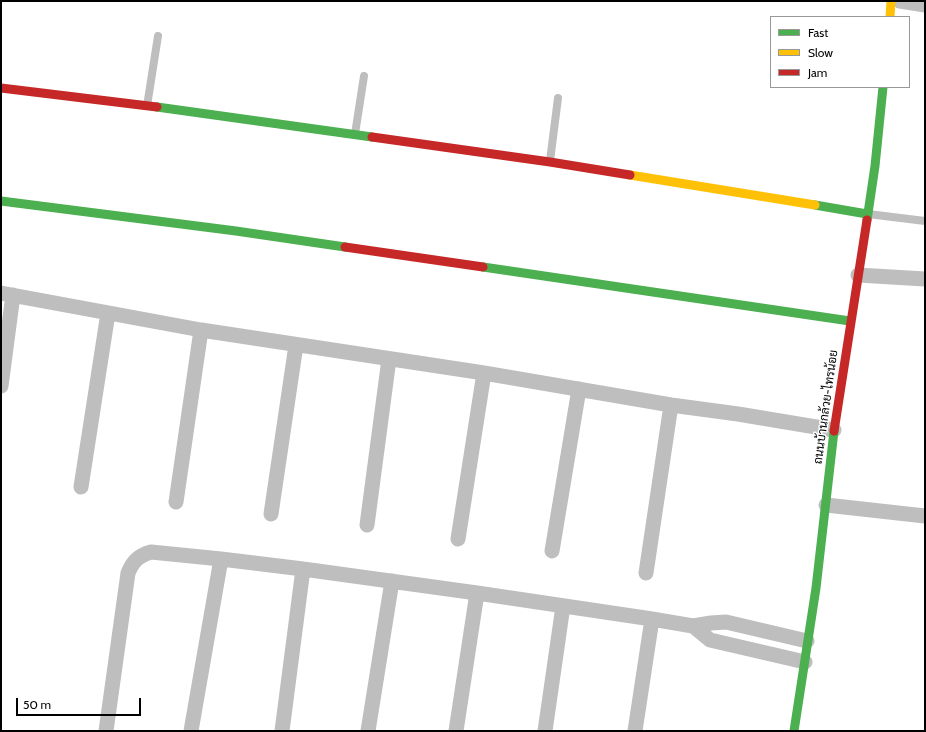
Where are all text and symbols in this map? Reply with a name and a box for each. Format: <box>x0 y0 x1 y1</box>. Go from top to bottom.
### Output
legend <box>770 16 910 88</box>
text: Fast <box>808 25 828 40</box>
text: Slow <box>808 45 833 60</box>
text: Jam <box>808 65 827 80</box>
street label: ถนนบ้านกล้วย-ไทรน้อย <box>811 349 841 465</box>
scale bar <box>18 690 143 716</box>
text: 50 m <box>23 697 51 712</box>

